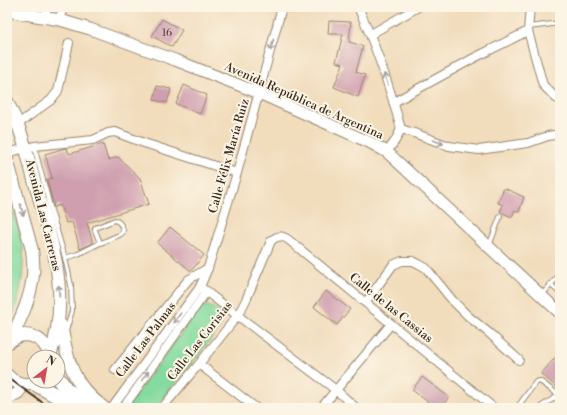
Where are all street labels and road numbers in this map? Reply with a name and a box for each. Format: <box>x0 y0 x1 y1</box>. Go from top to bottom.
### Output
street label: Avenida República de Argentina <box>221 59 387 143</box>
street label: Calle Félix María Ruiz <box>205 97 253 215</box>
street label: Avenida Las Carreras <box>22 156 64 273</box>
street label: Calle de las Cassias <box>346 270 436 346</box>
street label: Calle Las Corisias <box>164 298 236 384</box>
street label: Calle Las Palmas <box>113 299 179 381</box>

